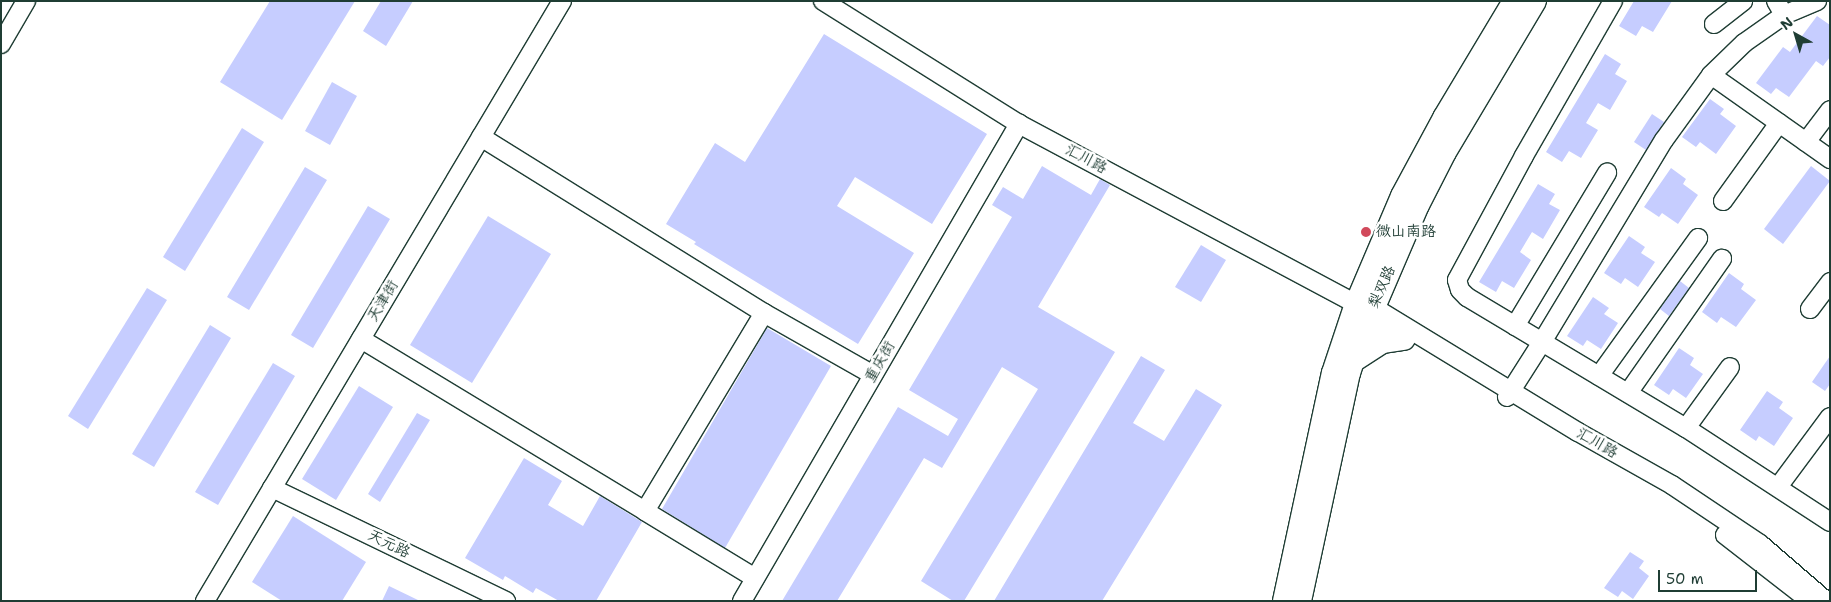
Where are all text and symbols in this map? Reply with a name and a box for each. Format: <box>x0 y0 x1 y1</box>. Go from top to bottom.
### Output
north arrow <box>1771 10 1821 60</box>
text: N <box>1777 13 1797 34</box>
street label: 汇川路 <box>1062 140 1110 178</box>
place label: 微山南路 <box>1376 223 1436 241</box>
marker: 微山南路 <box>1360 226 1372 238</box>
street label: 梨双路 <box>1365 263 1399 311</box>
street label: 天津街 <box>364 277 402 325</box>
street label: 重庆街 <box>861 338 899 386</box>
street label: 汇川路 <box>1573 424 1621 462</box>
street label: 天元路 <box>365 526 413 562</box>
scale bar <box>1661 560 1760 592</box>
text: 50 m <box>1666 569 1704 589</box>

